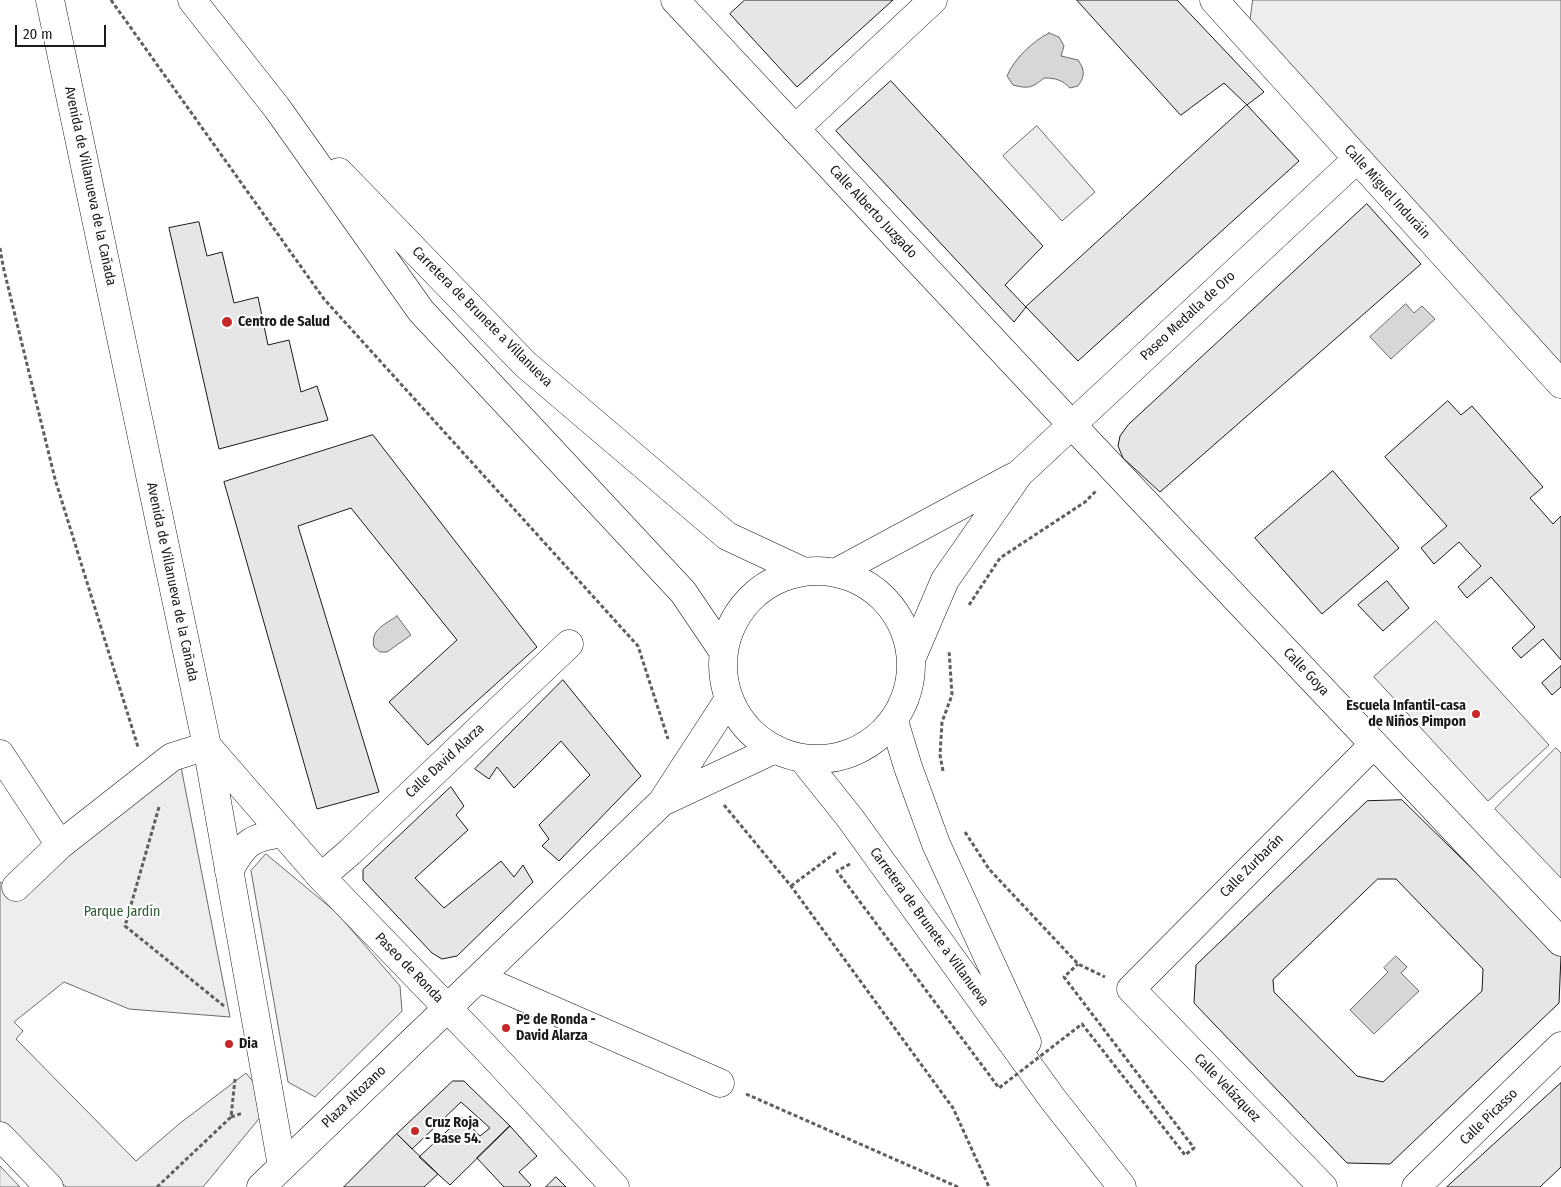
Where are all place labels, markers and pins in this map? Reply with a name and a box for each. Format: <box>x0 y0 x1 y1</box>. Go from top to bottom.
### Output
place label: Centro de Salud <box>238 314 330 330</box>
marker: Centro de Salud <box>220 315 234 329</box>
place label: Escuela Infantil-casa de Niños Pimpon <box>1346 698 1466 730</box>
marker: Escuela Infantil-casa de Niños Pimpon <box>1470 708 1482 720</box>
place label: Pº de Ronda - David Alarza <box>516 1012 596 1044</box>
marker: Pº de Ronda - David Alarza <box>500 1022 512 1034</box>
place label: Dia <box>239 1036 258 1052</box>
marker: Dia <box>223 1038 235 1050</box>
place label: Cruz Roja - Base 54. <box>425 1115 481 1148</box>
marker: Cruz Roja - Base 54. <box>409 1125 421 1137</box>

